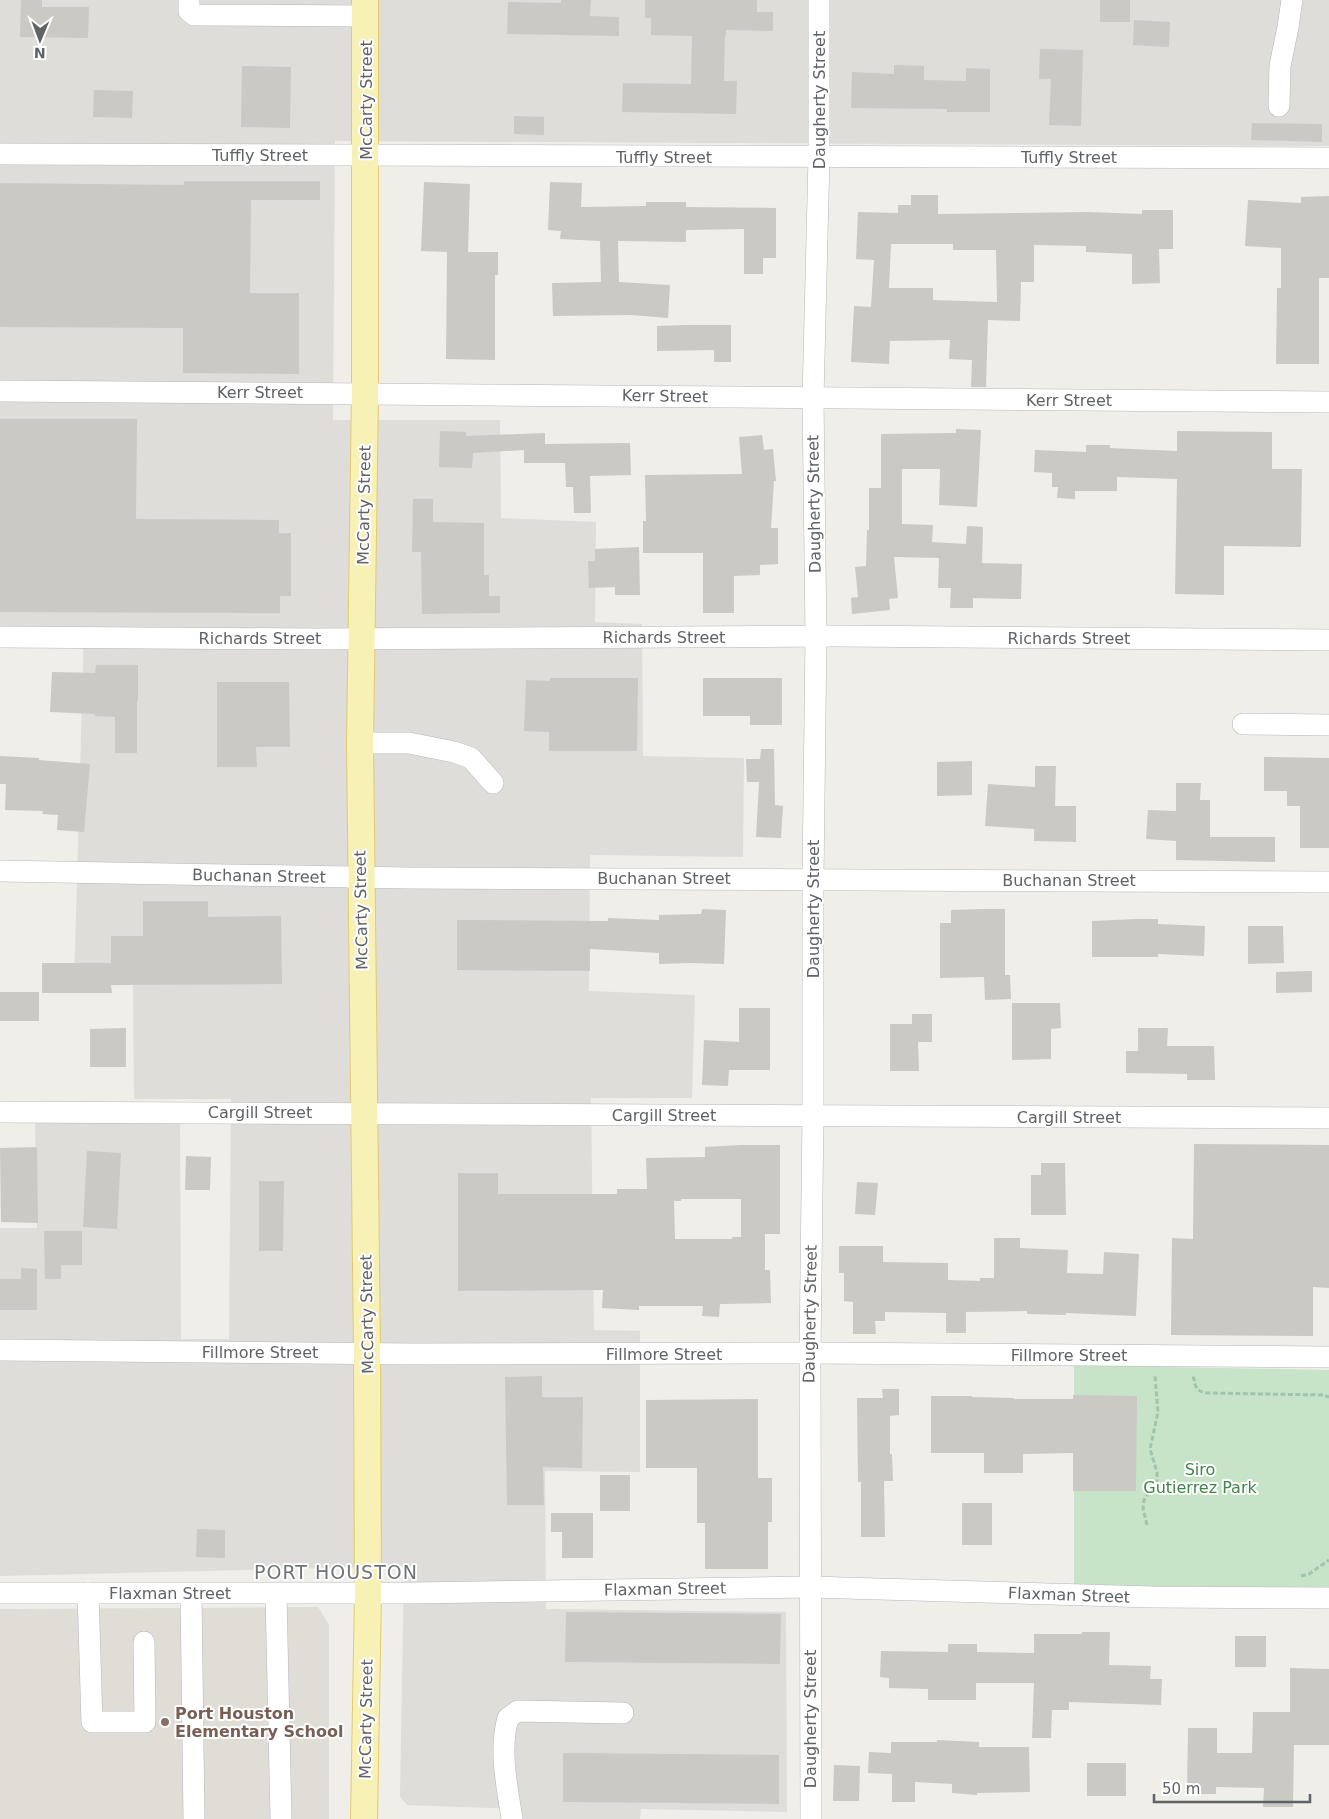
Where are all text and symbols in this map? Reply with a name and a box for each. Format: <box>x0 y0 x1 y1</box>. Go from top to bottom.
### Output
north arrow <box>15 15 65 65</box>
street label: Daugherty Street <box>810 31 829 169</box>
street label: McCarty Street <box>357 40 376 160</box>
text: N <box>34 45 46 61</box>
street label: Tuffly Street <box>211 146 308 165</box>
street label: Tuffly Street <box>615 148 712 167</box>
street label: Tuffly Street <box>1020 148 1117 167</box>
street label: Kerr Street <box>217 383 303 402</box>
street label: Kerr Street <box>622 386 708 406</box>
street label: Kerr Street <box>1026 391 1112 410</box>
street label: Daugherty Street <box>803 435 825 573</box>
street label: McCarty Street <box>353 445 375 565</box>
street label: Richards Street <box>603 628 725 647</box>
street label: Richards Street <box>199 629 321 648</box>
street label: Richards Street <box>1008 629 1130 648</box>
street label: Daugherty Street <box>804 840 823 978</box>
street label: McCarty Street <box>350 850 372 970</box>
street label: Buchanan Street <box>192 865 326 887</box>
street label: Buchanan Street <box>597 869 731 888</box>
street label: Buchanan Street <box>1002 871 1136 890</box>
street label: Cargill Street <box>208 1103 312 1122</box>
street label: Cargill Street <box>612 1106 716 1125</box>
street label: Cargill Street <box>1017 1108 1121 1127</box>
street label: Daugherty Street <box>799 1245 821 1383</box>
street label: McCarty Street <box>356 1254 378 1374</box>
street label: Fillmore Street <box>202 1343 318 1362</box>
street label: Fillmore Street <box>606 1345 722 1364</box>
street label: Fillmore Street <box>1011 1346 1127 1365</box>
park label: Siro Gutierrez Park <box>1143 1460 1258 1497</box>
district label: PORT HOUSTON <box>254 1561 418 1583</box>
street label: Flaxman Street <box>604 1578 726 1600</box>
street label: Flaxman Street <box>1008 1583 1130 1607</box>
street label: Flaxman Street <box>109 1584 231 1603</box>
street label: Daugherty Street <box>801 1650 820 1788</box>
street label: McCarty Street <box>355 1659 377 1779</box>
place label: Port Houston Elementary School <box>175 1704 343 1741</box>
marker: Port Houston Elementary School <box>159 1716 171 1728</box>
scale bar <box>1154 1772 1310 1804</box>
text: 50 m <box>1162 1780 1200 1798</box>

